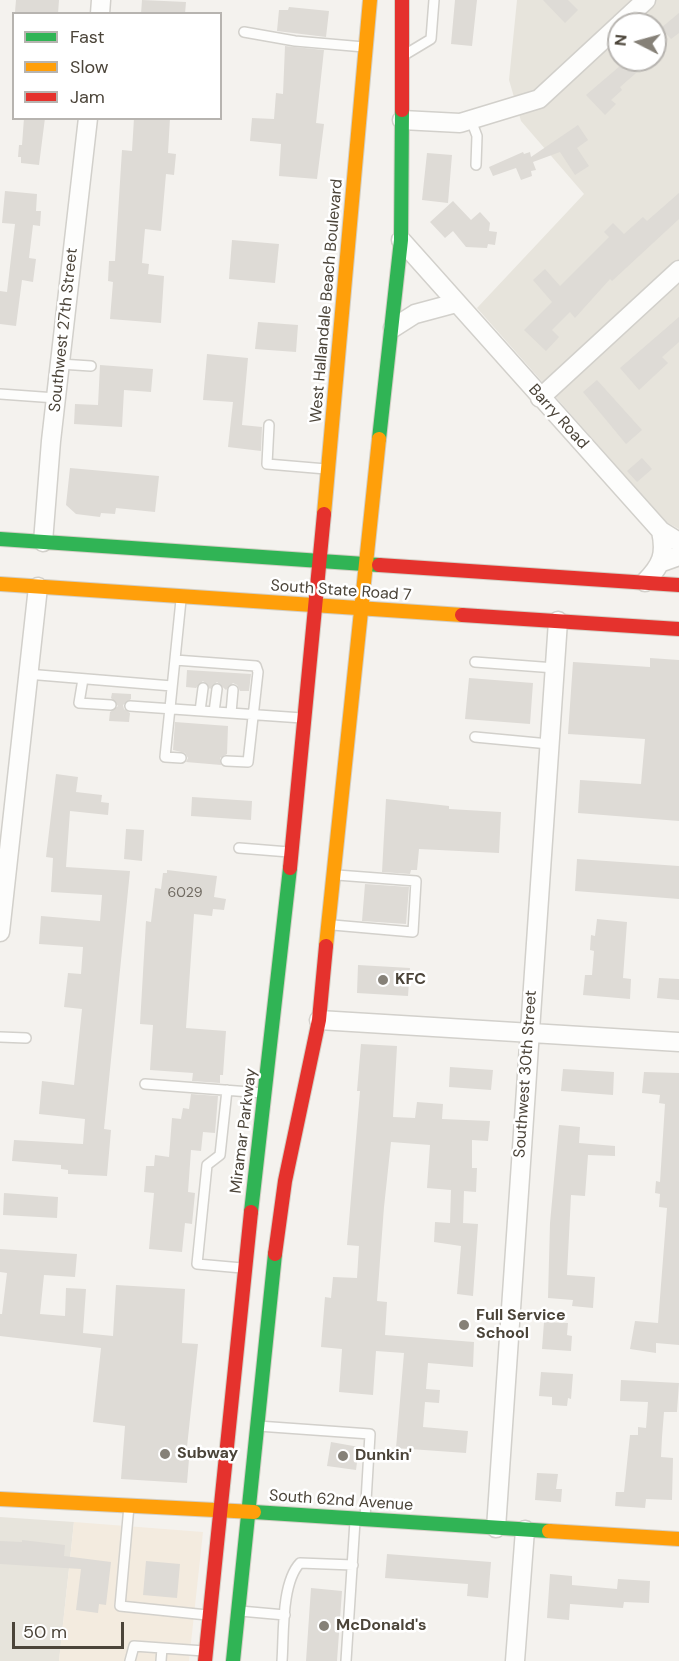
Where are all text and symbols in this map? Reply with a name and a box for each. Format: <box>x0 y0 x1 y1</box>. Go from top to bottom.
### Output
legend <box>12 12 222 120</box>
north arrow <box>607 12 667 72</box>
text: Fast <box>70 25 105 49</box>
text: N <box>610 33 632 47</box>
text: Slow <box>70 55 109 79</box>
text: Jam <box>70 85 105 109</box>
street label: West Hallandale Beach Boulevard <box>307 178 347 424</box>
street label: Southwest 27th Street <box>46 247 82 413</box>
street label: Barry Road <box>524 381 592 453</box>
street label: South State Road 7 <box>270 577 412 605</box>
house number: 6029 <box>168 885 202 901</box>
place label: KFC <box>395 970 426 990</box>
marker: KFC <box>376 973 390 987</box>
street label: Southwest 30th Street <box>511 989 541 1159</box>
street label: Miramar Parkway <box>227 1067 261 1195</box>
place label: Full Service School <box>476 1306 566 1344</box>
marker: Full Service School <box>457 1318 471 1332</box>
place label: Subway <box>177 1444 238 1464</box>
place label: Dunkin' <box>355 1446 412 1466</box>
marker: Subway <box>158 1447 172 1461</box>
marker: Dunkin' <box>336 1449 350 1463</box>
street label: South 62nd Avenue <box>268 1486 414 1516</box>
scale bar <box>15 1610 128 1648</box>
place label: McDonald's <box>336 1616 427 1636</box>
marker: McDonald's <box>317 1619 331 1633</box>
text: 50 m <box>23 1620 67 1644</box>

